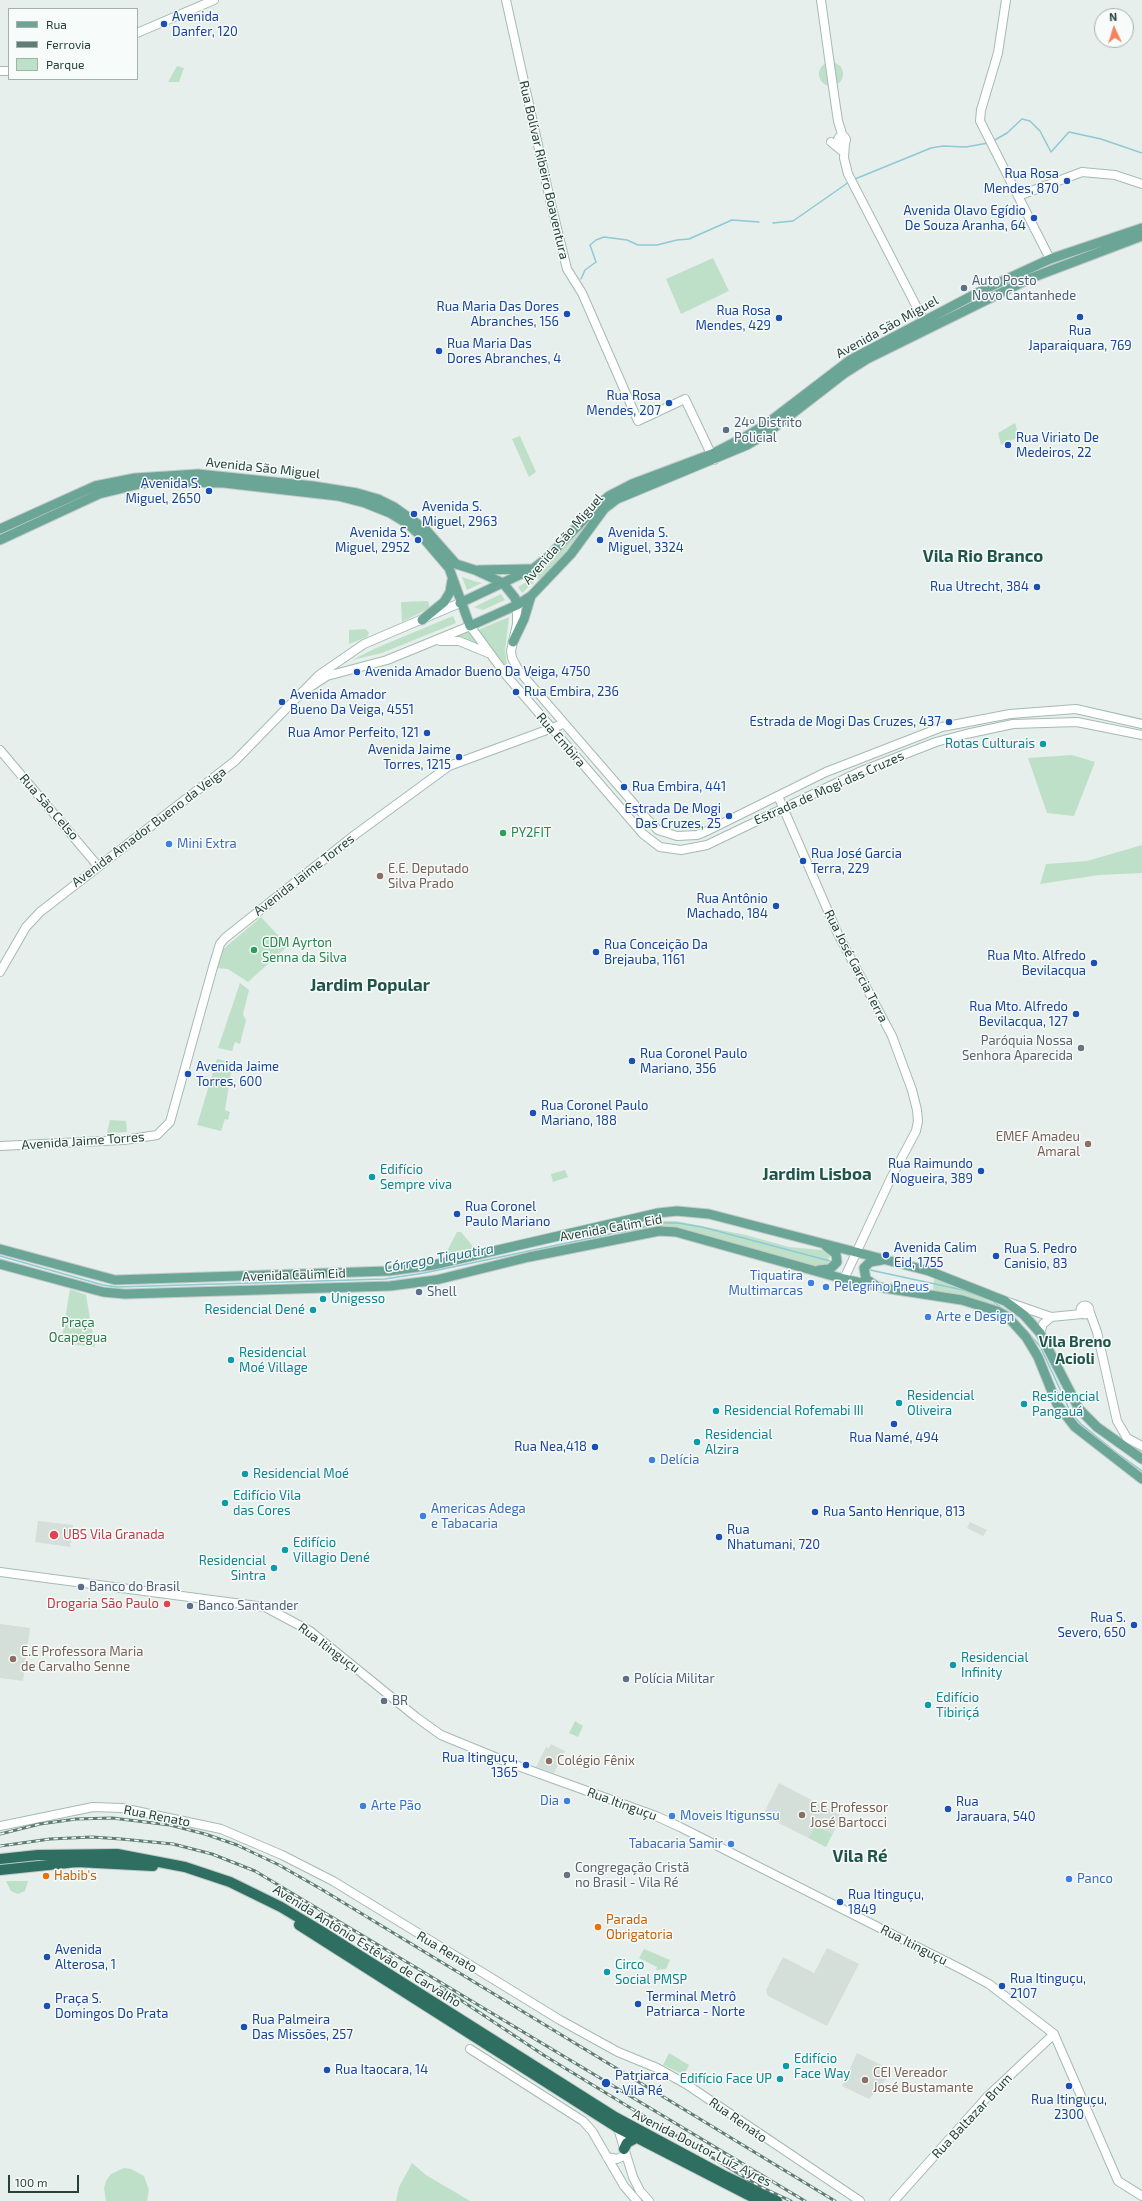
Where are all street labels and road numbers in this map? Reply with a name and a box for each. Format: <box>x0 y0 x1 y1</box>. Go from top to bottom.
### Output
street label: Rua Bolívar Ribeiro Boaventura <box>516 79 572 261</box>
street label: Avenida São Miguel <box>833 292 941 362</box>
street label: Avenida São Miguel <box>205 454 321 482</box>
street label: Avenida São Miguel <box>519 491 607 587</box>
street label: Rua Embira <box>533 710 589 770</box>
street label: Estrada de Mogi das Cruzes <box>752 748 906 828</box>
street label: Avenida Amador Bueno da Veiga <box>69 764 229 890</box>
street label: Rua São Celso <box>16 771 82 843</box>
street label: Avenida Jaime Torres <box>251 831 357 919</box>
street label: Rua José Garcia Terra <box>821 907 891 1025</box>
street label: Avenida Jaime Torres <box>21 1129 145 1153</box>
street label: Avenida Calim Eid <box>559 1211 663 1245</box>
street label: Avenida Calim Eid <box>242 1265 346 1285</box>
street label: Rua Itinguçu <box>295 1620 363 1676</box>
street label: Rua Itinguçu <box>585 1784 659 1824</box>
street label: Rua Renato <box>122 1802 192 1830</box>
street label: Avenida Antônio Estêvão de Carvalho <box>270 1881 464 2011</box>
street label: Rua Itinguçu <box>878 1921 950 1969</box>
street label: Rua Renato <box>414 1928 480 1976</box>
street label: Rua Baltazar Brum <box>929 2070 1015 2162</box>
street label: Rua Renato <box>706 2094 770 2146</box>
street label: Avenida Doutor Luíz Ayres <box>630 2106 774 2190</box>

